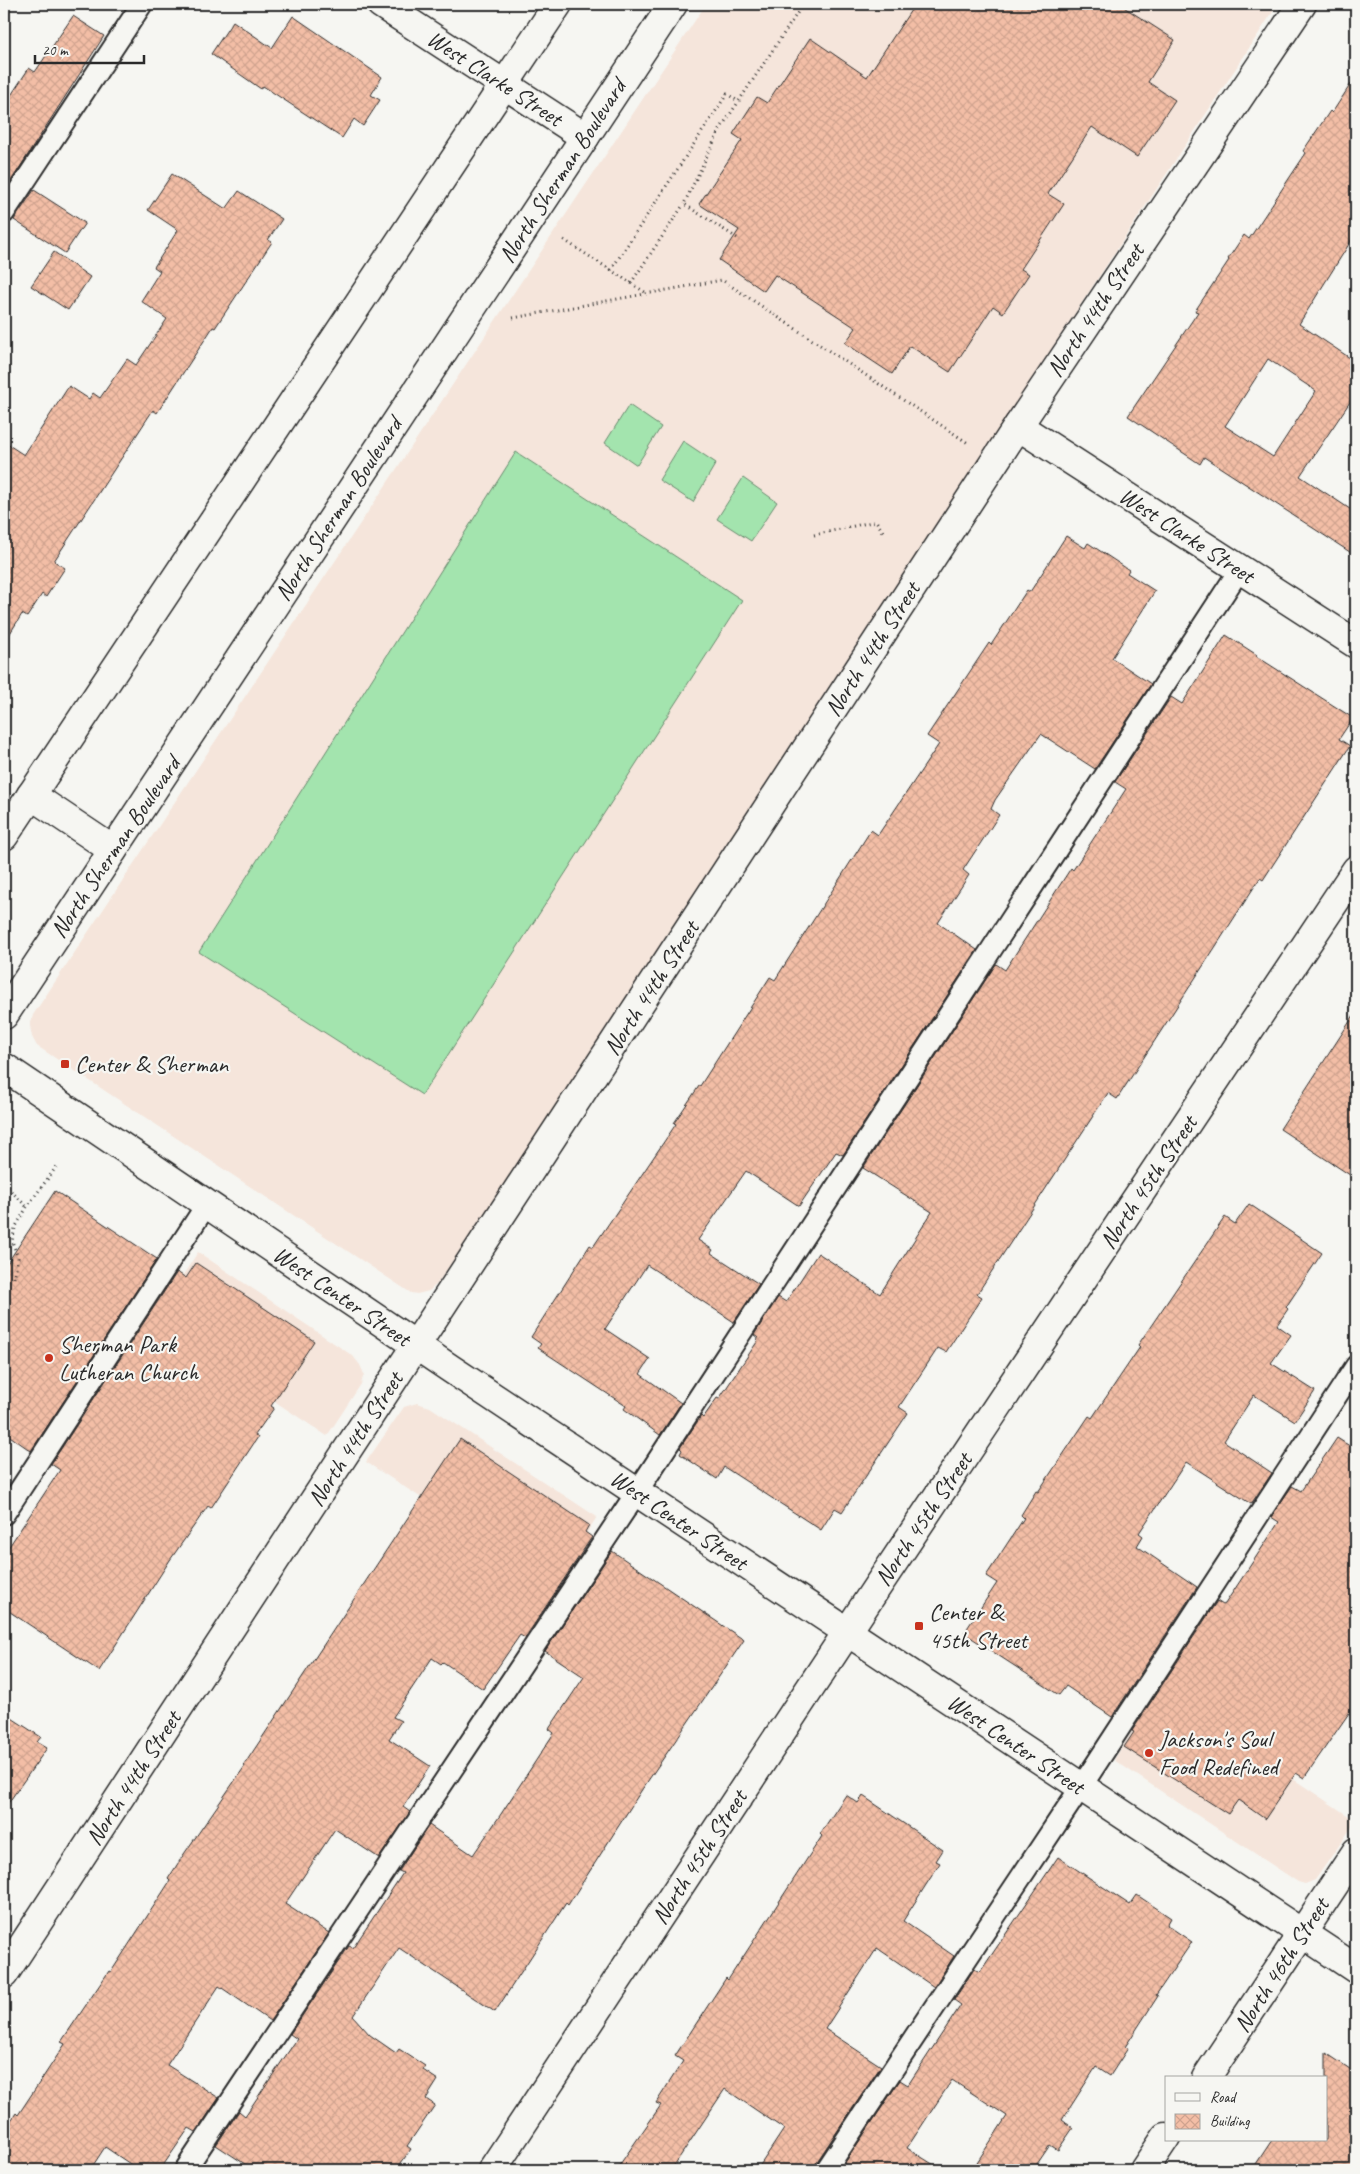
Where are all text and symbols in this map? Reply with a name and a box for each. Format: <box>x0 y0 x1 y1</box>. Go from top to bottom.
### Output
street label: West Clarke Street <box>422 23 570 134</box>
scale bar <box>35 32 144 64</box>
text: 20 m <box>42 41 69 60</box>
street label: North Sherman Boulevard <box>492 71 634 268</box>
street label: North 44th Street <box>1039 236 1152 382</box>
street label: North Sherman Boulevard <box>268 409 410 606</box>
street label: West Clarke Street <box>1114 480 1262 591</box>
street label: North 44th Street <box>817 574 928 722</box>
street label: North Sherman Boulevard <box>43 748 189 944</box>
street label: North 44th Street <box>596 913 707 1061</box>
place label: Center & Sherman <box>75 1049 229 1079</box>
marker: Center & Sherman <box>59 1058 71 1070</box>
street label: North 45th Street <box>1092 1108 1205 1254</box>
street label: West Center Street <box>268 1239 418 1354</box>
place label: Sherman Park Lutheran Church <box>59 1329 199 1387</box>
marker: Sherman Park Lutheran Church <box>43 1352 55 1364</box>
street label: North 44th Street <box>300 1364 411 1512</box>
street label: North 45th Street <box>867 1445 980 1591</box>
street label: West Center Street <box>605 1463 755 1578</box>
place label: Center & 45th Street <box>929 1597 1029 1655</box>
marker: Center & 45th Street <box>913 1620 925 1632</box>
street label: West Center Street <box>942 1687 1092 1802</box>
street label: North 44th Street <box>78 1703 189 1851</box>
place label: Jackson's Soul Food Redefined <box>1158 1724 1281 1782</box>
marker: Jackson's Soul Food Redefined <box>1143 1747 1155 1759</box>
street label: North 45th Street <box>644 1782 755 1930</box>
street label: North 46th Street <box>1226 1890 1337 2038</box>
legend <box>1165 2076 1328 2142</box>
text: Road <box>1210 2088 1237 2107</box>
text: Building <box>1210 2112 1250 2131</box>

